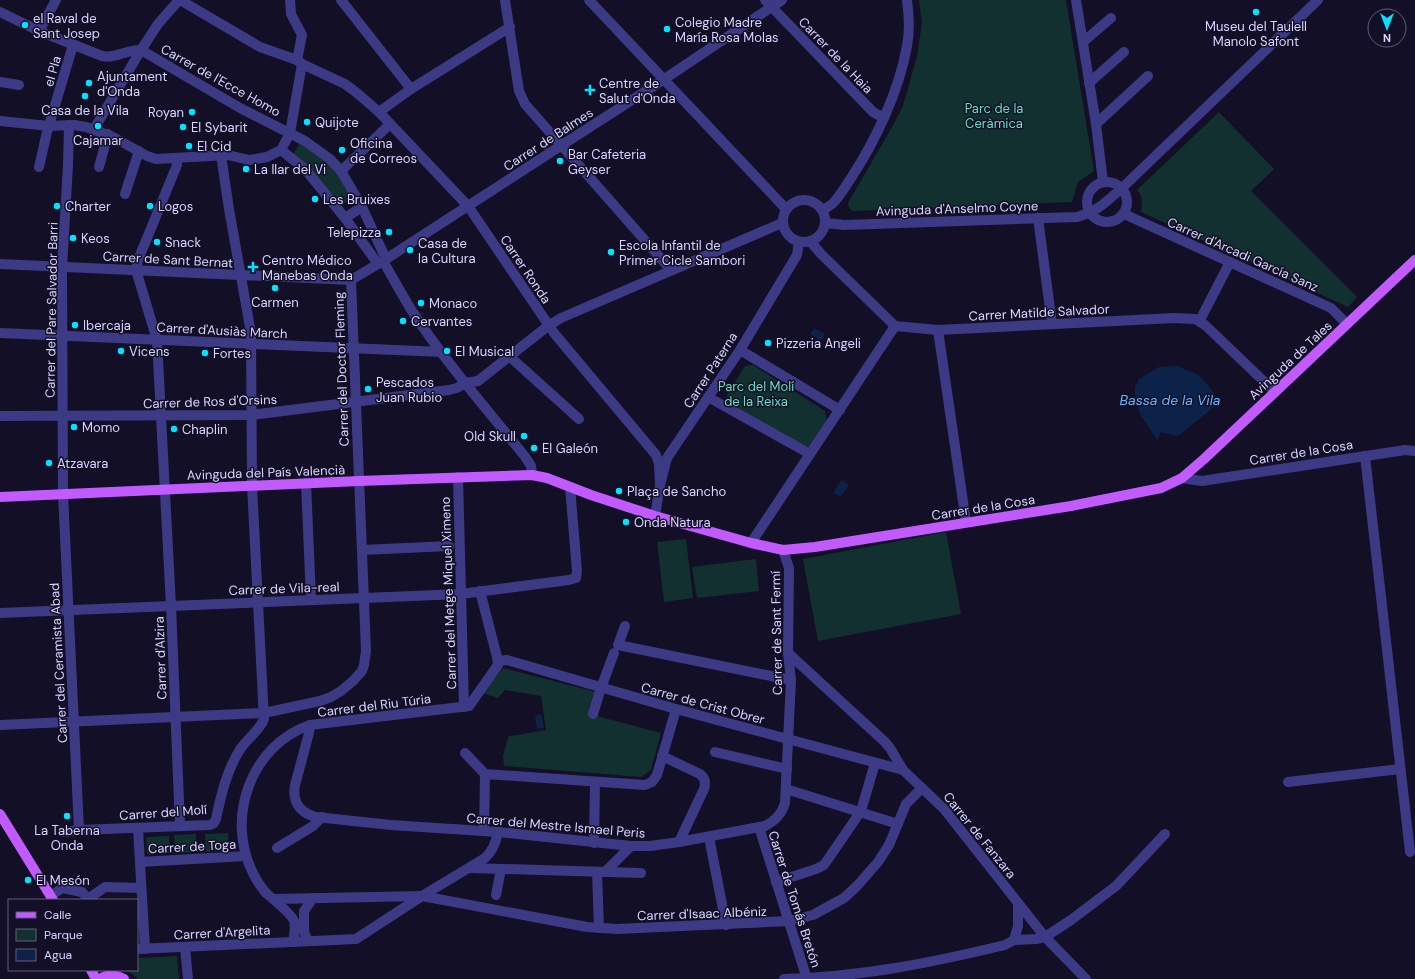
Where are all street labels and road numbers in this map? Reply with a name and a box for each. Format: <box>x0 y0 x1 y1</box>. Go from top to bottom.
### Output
street label: Carrer de la Haia <box>795 13 876 97</box>
street label: Carrer de l'Ecce Homo <box>158 40 284 121</box>
street label: el Pla <box>40 54 65 89</box>
street label: Carrer de Balmes <box>500 104 596 175</box>
street label: Avinguda d'Anselmo Coyne <box>876 197 1038 220</box>
street label: Carrer d'Arcadi García Sanz <box>1165 213 1321 296</box>
street label: Carrer del Pare Salvador Barri <box>41 222 62 398</box>
street label: Carrer Ronda <box>496 232 555 307</box>
street label: Carrer de Sant Bernat <box>102 248 234 271</box>
street label: Carrer del Doctor Fleming <box>330 291 353 447</box>
street label: Carrer Matilde Salvador <box>968 300 1110 325</box>
street label: Avinguda de Tales <box>1245 317 1336 403</box>
street label: Carrer d'Ausiàs March <box>156 319 288 342</box>
street label: Carrer Paterna <box>680 329 741 411</box>
street label: Carrer de Ros d'Orsins <box>143 391 277 412</box>
street label: Carrer de la Cosa <box>1248 436 1354 469</box>
street label: Avinguda del País Valencià <box>187 461 345 484</box>
street label: Carrer de la Cosa <box>930 491 1036 524</box>
street label: Carrer del Metge Miquel Ximeno <box>437 496 460 690</box>
street label: Carrer de Sant Fermí <box>767 571 786 695</box>
street label: Carrer de Vila-real <box>228 578 340 599</box>
street label: Carrer del Ceramista Abad <box>46 582 71 744</box>
street label: Carrer d'Alzira <box>151 616 170 700</box>
street label: Carrer de Crist Obrer <box>639 679 767 728</box>
street label: Carrer del Riu Túria <box>316 690 432 721</box>
street label: Carrer de Fanzara <box>940 789 1020 882</box>
street label: Carrer del Molí <box>119 801 207 824</box>
street label: Carrer del Mestre Ismael Peris <box>466 809 646 842</box>
street label: Carrer de Tomás Bretón <box>764 829 825 970</box>
street label: Carrer de Toga <box>147 836 237 857</box>
street label: Carrer d'Isaac Albéniz <box>637 903 767 924</box>
street label: Carrer d'Argelita <box>173 921 271 944</box>

